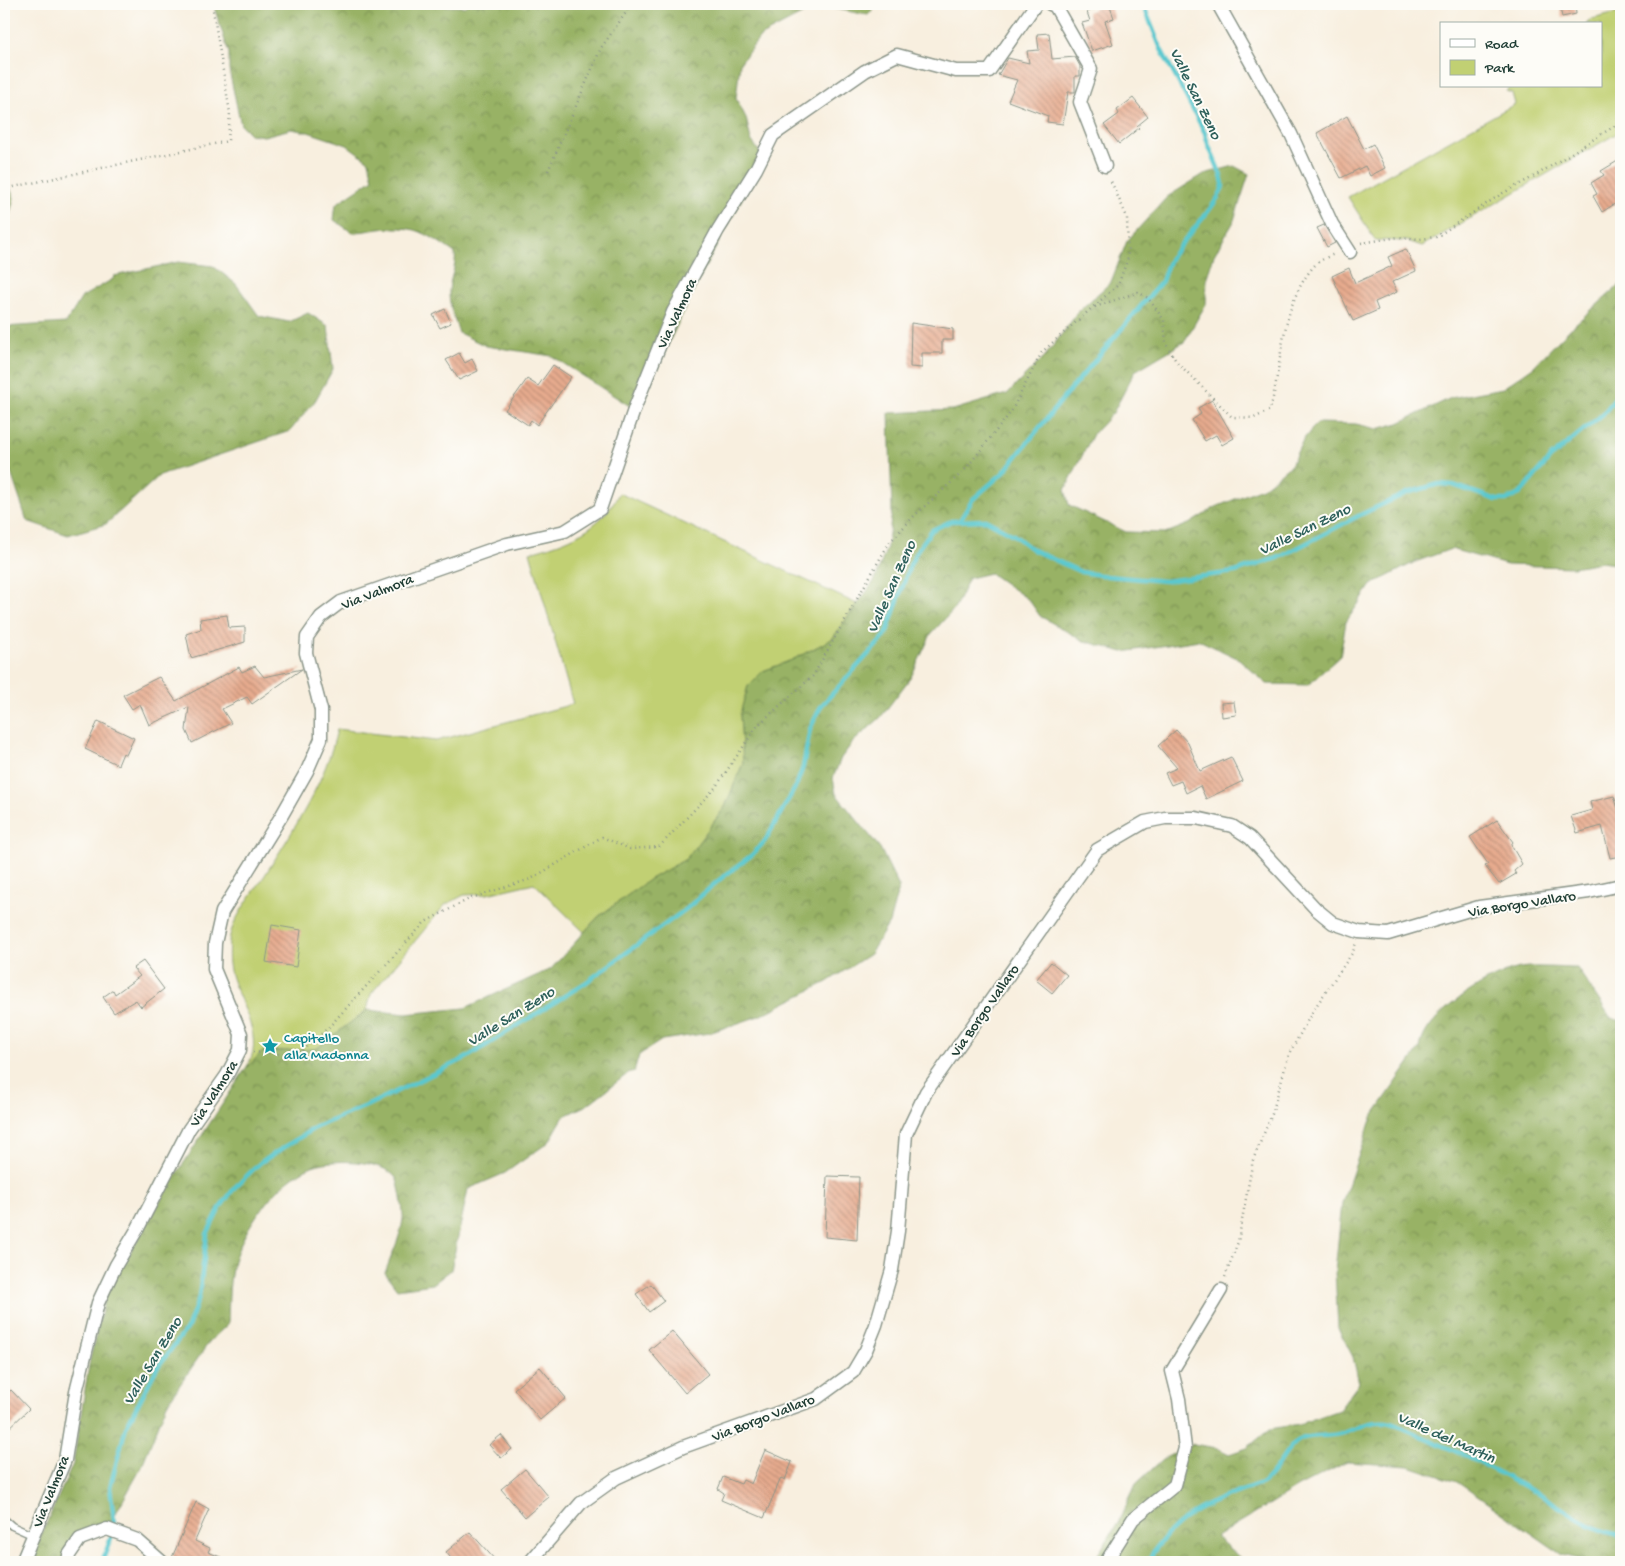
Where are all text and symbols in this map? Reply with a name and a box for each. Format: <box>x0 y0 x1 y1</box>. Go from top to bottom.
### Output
legend <box>1440 22 1602 88</box>
text: Road <box>1485 36 1519 54</box>
water label: Valle San Zeno <box>1164 46 1224 144</box>
text: Park <box>1484 60 1515 78</box>
street label: Via Valmora <box>653 275 702 353</box>
water label: Valle San Zeno <box>1257 501 1355 561</box>
water label: Valle San Zeno <box>864 538 922 637</box>
street label: Via Valmora <box>338 571 417 615</box>
street label: Via Borgo Vallaro <box>1466 888 1578 923</box>
street label: Via Borgo Vallaro <box>946 961 1024 1062</box>
water label: Valle San Zeno <box>465 983 559 1052</box>
place label: Capitello alla Madonna <box>284 1030 369 1065</box>
place icon: Capitello alla Madonna <box>260 1036 280 1056</box>
street label: Via Valmora <box>186 1057 243 1132</box>
water label: Valle San Zeno <box>120 1314 188 1409</box>
street label: Via Borgo Vallaro <box>709 1391 818 1447</box>
water label: Valle del Martin <box>1394 1409 1498 1469</box>
street label: Via Valmora <box>29 1453 75 1531</box>

